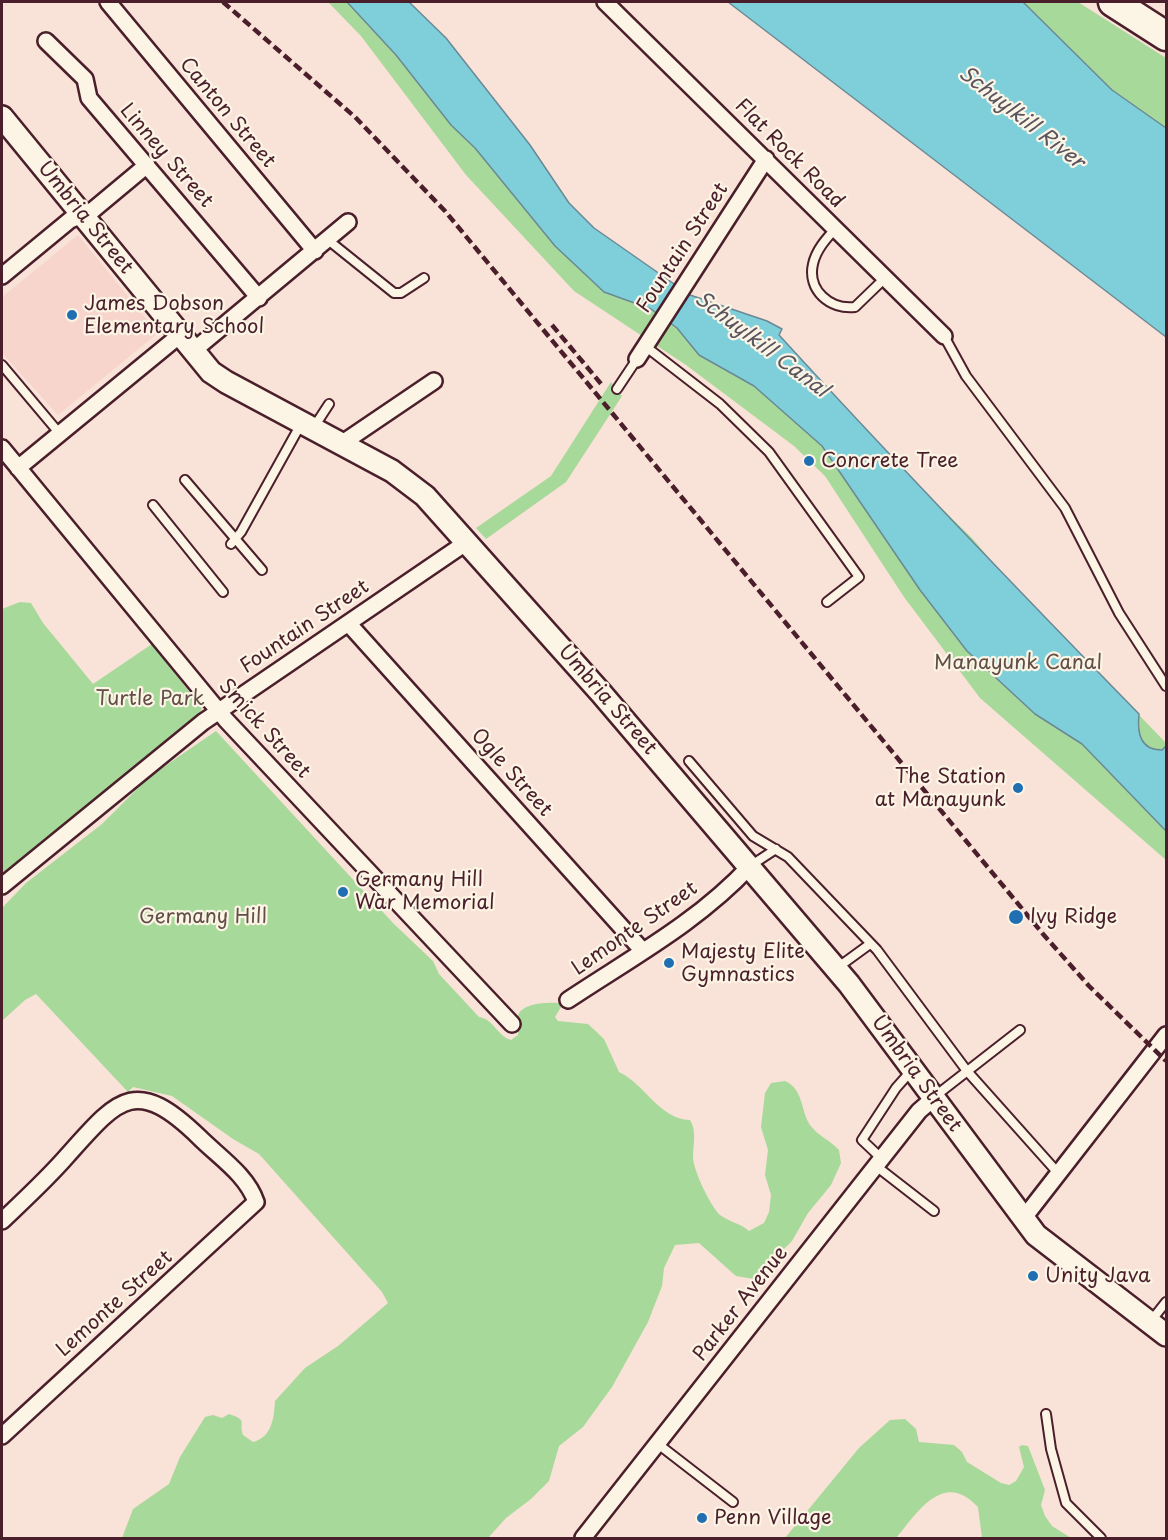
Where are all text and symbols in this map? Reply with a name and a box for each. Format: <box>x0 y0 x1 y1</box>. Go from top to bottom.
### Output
street label: Canton Street <box>174 53 280 173</box>
water label: Schuylkill River <box>953 61 1089 175</box>
street label: Flat Rock Road <box>729 94 849 214</box>
street label: Linney Street <box>114 99 218 213</box>
street label: Umbria Street <box>32 157 138 279</box>
street label: Fountain Street <box>632 179 734 317</box>
water label: Schuylkill Canal <box>689 287 833 403</box>
place label: James Dobson Elementary School <box>84 292 264 339</box>
marker: James Dobson Elementary School <box>65 308 79 322</box>
place label: Concrete Tree <box>821 449 959 473</box>
marker: Concrete Tree <box>802 454 816 468</box>
street label: Fountain Street <box>236 575 374 679</box>
street label: Umbria Street <box>553 640 661 760</box>
park label: Manayunk Canal <box>934 651 1102 675</box>
street label: Smick Street <box>213 674 315 784</box>
park label: Turtle Park <box>95 687 205 711</box>
street label: Ogle Street <box>465 724 557 822</box>
place label: The Station at Manayunk <box>875 765 1006 812</box>
marker: The Station at Manayunk <box>1011 781 1025 795</box>
place label: Germany Hill War Memorial <box>355 868 495 915</box>
street label: Lemonte Street <box>568 877 702 981</box>
marker: Germany Hill War Memorial <box>336 885 350 899</box>
park label: Germany Hill <box>139 905 267 929</box>
place label: Ivy Ridge <box>1030 905 1117 929</box>
marker: Ivy Ridge <box>1007 908 1025 926</box>
place label: Majesty Elite Gymnastics <box>681 940 805 987</box>
marker: Majesty Elite Gymnastics <box>662 956 676 970</box>
street label: Umbria Street <box>866 1011 966 1137</box>
street label: Parker Avenue <box>689 1242 793 1366</box>
street label: Lemonte Street <box>52 1246 178 1362</box>
place label: Unity Java <box>1045 1264 1150 1288</box>
marker: Unity Java <box>1026 1269 1040 1283</box>
place label: Penn Village <box>714 1506 831 1530</box>
marker: Penn Village <box>695 1511 709 1525</box>

